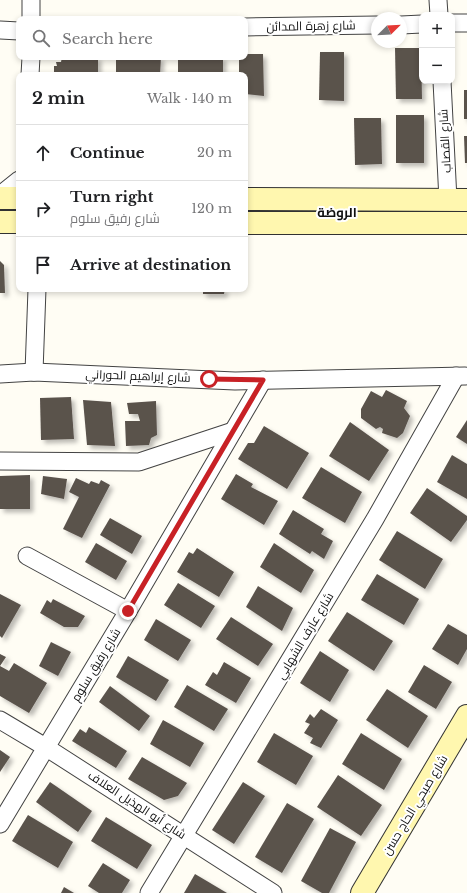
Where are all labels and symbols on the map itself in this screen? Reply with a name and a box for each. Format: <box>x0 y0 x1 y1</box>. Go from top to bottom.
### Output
north arrow <box>371 12 407 48</box>
street label: شارع زهرة المدائن <box>266 17 356 35</box>
street label: شارع القصاب <box>435 108 455 173</box>
district label: الروضة <box>317 204 357 221</box>
street label: شارع إبراهيم الحوراني <box>85 366 191 388</box>
route start <box>200 370 218 388</box>
street label: شارع عارف الشهابي <box>273 590 339 683</box>
route end <box>119 602 137 620</box>
street label: شارع رفيق سلوم <box>68 625 124 705</box>
street label: شارع صبحي الحاج حسن <box>379 752 453 859</box>
street label: شارع أبو الهذيل العلاف <box>85 767 189 843</box>

